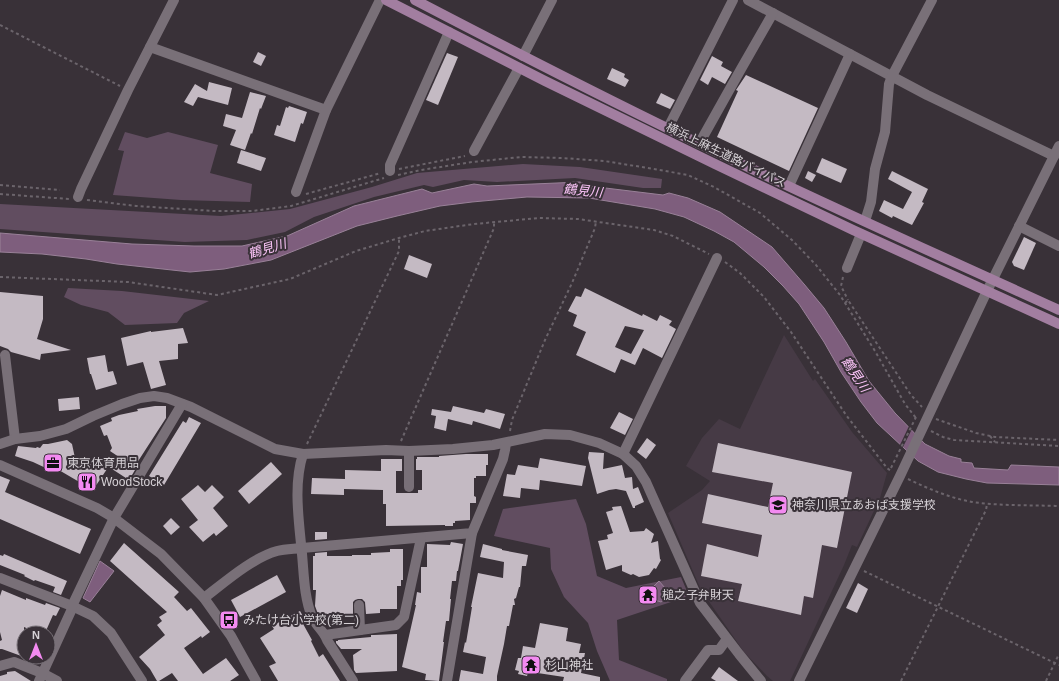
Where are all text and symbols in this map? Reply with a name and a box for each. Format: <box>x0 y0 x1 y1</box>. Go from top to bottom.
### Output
street label: 横浜上麻生道路バイパス <box>664 120 788 190</box>
water label: 鶴見川 <box>563 181 605 200</box>
water label: 鶴見川 <box>246 235 290 261</box>
water label: 鶴見川 <box>838 354 874 396</box>
office icon: 東京体育用品 <box>42 452 64 474</box>
place label: 東京体育用品 <box>67 456 139 470</box>
restaurant icon: WoodStock <box>76 471 98 493</box>
place label: WoodStock <box>101 475 163 489</box>
school or university icon: 神奈川県立あおば支援学校 <box>767 494 789 516</box>
place label: 神奈川県立あおば支援学校 <box>792 498 936 512</box>
temple icon: 槌之子弁財天 <box>637 584 659 606</box>
place label: 槌之子弁財天 <box>662 588 734 602</box>
bus stop icon: みたけ台小学校(第二) <box>218 609 240 631</box>
place label: みたけ台小学校(第二) <box>243 613 359 627</box>
north arrow <box>16 625 56 665</box>
text: N <box>32 629 40 641</box>
temple icon: 杉山神社 <box>520 654 542 676</box>
place label: 杉山神社 <box>545 658 593 672</box>

